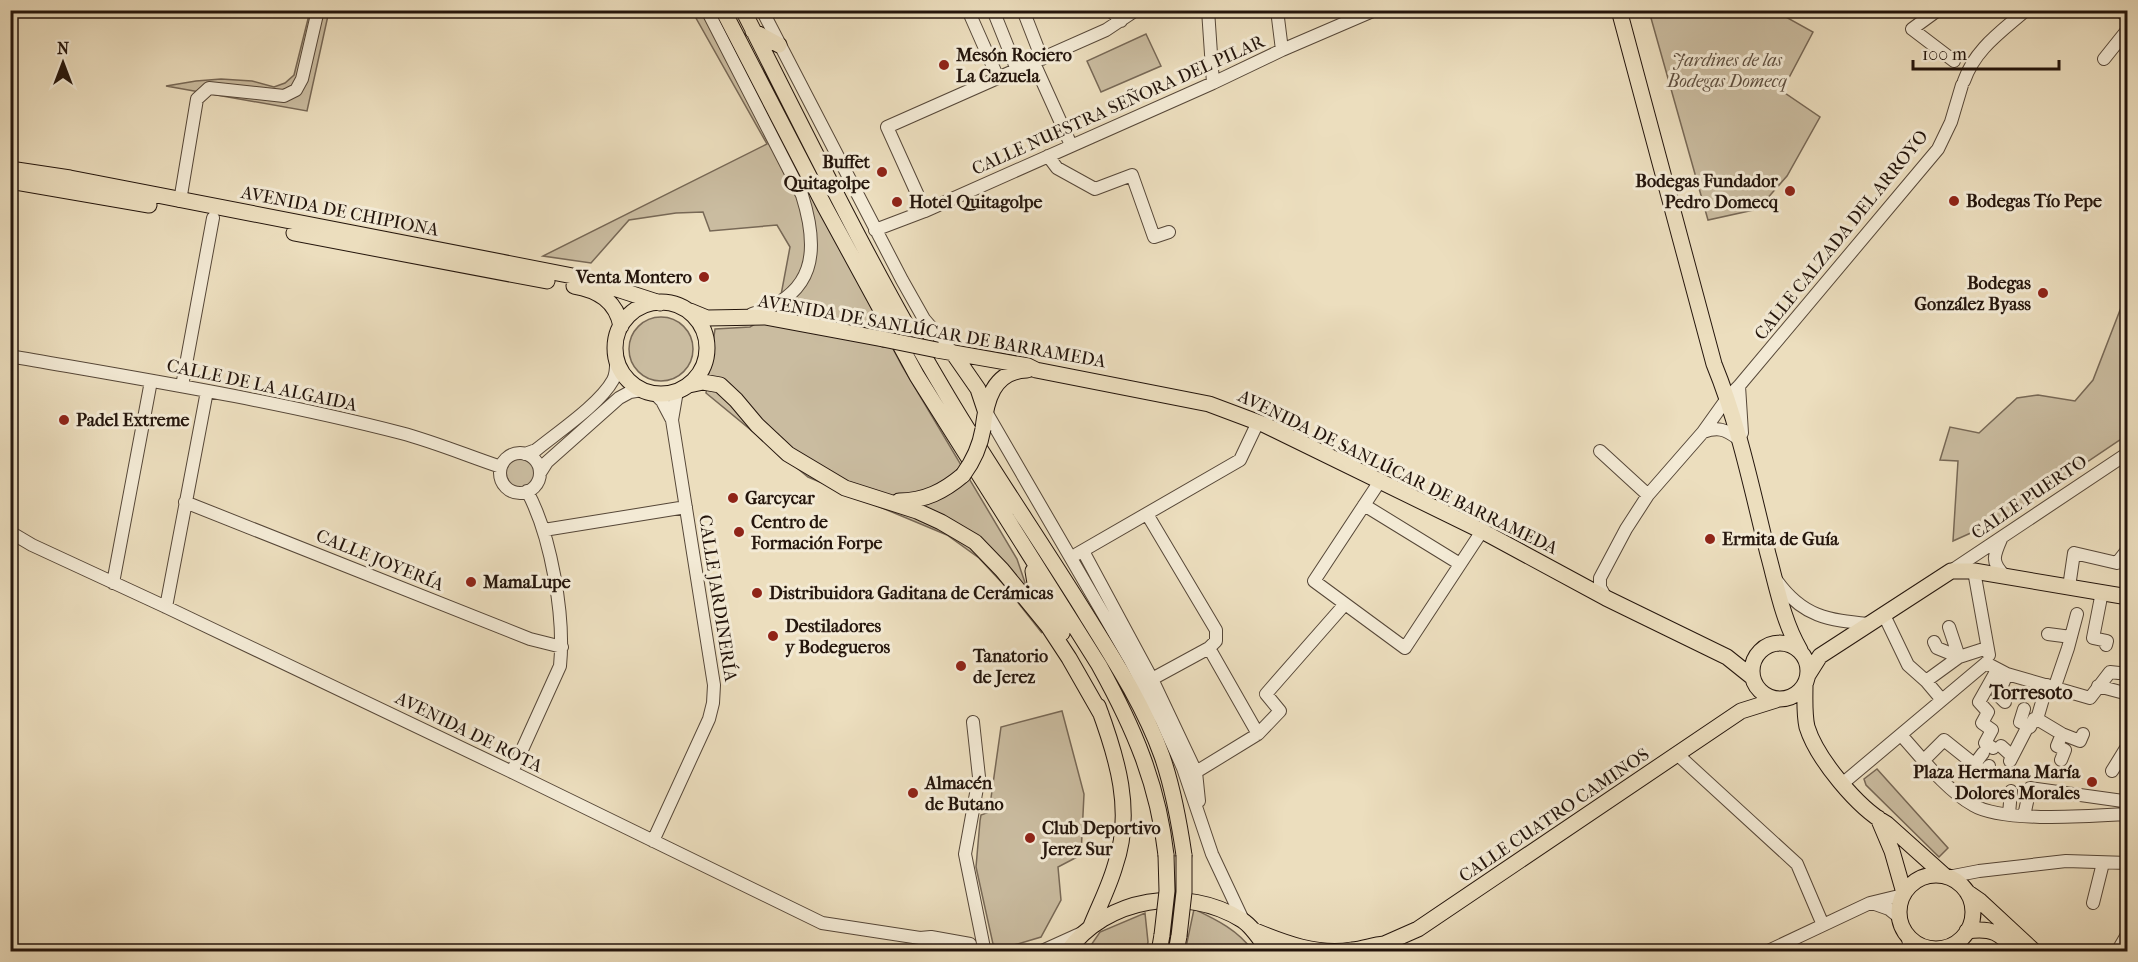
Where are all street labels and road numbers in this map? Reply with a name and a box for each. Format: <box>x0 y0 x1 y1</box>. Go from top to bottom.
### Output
street label: CALLE NUESTRA SEÑORA DEL PILAR <box>968 30 1269 180</box>
street label: CALLE CALZADA DEL ARROYO <box>1750 126 1933 344</box>
street label: AVENIDA DE CHIPIONA <box>238 182 441 241</box>
street label: AVENIDA DE SANLÚCAR DE BARRAMEDA <box>755 289 1108 373</box>
street label: CALLE DE LA ALGAIDA <box>165 355 359 416</box>
street label: AVENIDA DE SANLÚCAR DE BARRAMEDA <box>1234 384 1562 559</box>
street label: CALLE PUERTO <box>1967 451 2091 544</box>
street label: CALLE JARDINERÍA <box>694 513 742 683</box>
street label: CALLE JOYERÍA <box>313 524 447 596</box>
street label: AVENIDA DE ROTA <box>391 687 546 777</box>
street label: CALLE CUATRO CAMINOS <box>1455 744 1653 887</box>

